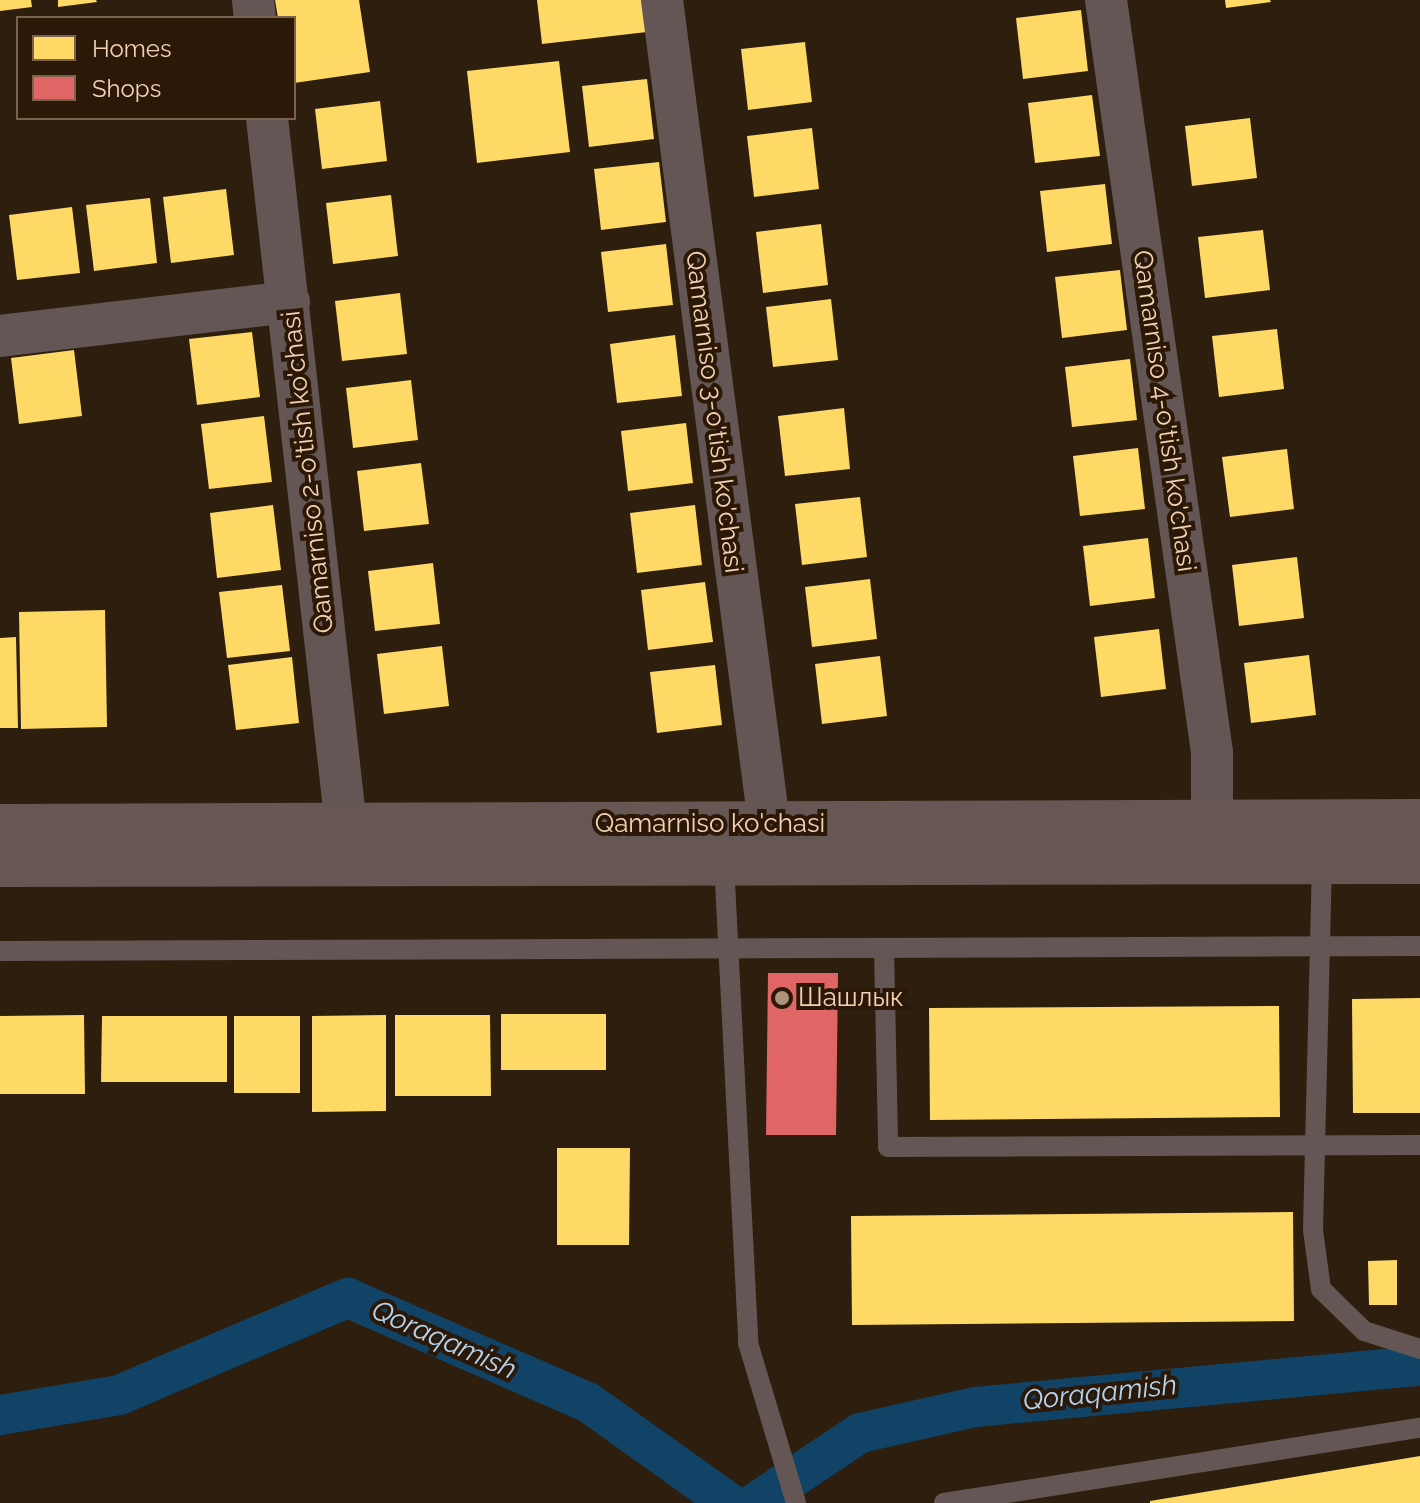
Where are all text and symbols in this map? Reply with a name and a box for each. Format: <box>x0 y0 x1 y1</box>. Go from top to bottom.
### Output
legend <box>16 16 296 120</box>
text: Homes <box>92 34 172 63</box>
text: Shops <box>92 74 161 103</box>
street label: Qamarniso 4-o'tish ko'chasi <box>1126 248 1202 574</box>
street label: Qamarniso 3-o'tish ko'chasi <box>679 249 749 575</box>
street label: Qamarniso 2-o'tish ko'chasi <box>276 309 340 635</box>
street label: Qamarniso ko'chasi <box>595 808 825 840</box>
place label: Шашлык <box>798 982 904 1014</box>
marker: Шашлык <box>773 989 791 1007</box>
water label: Qoraqamish <box>366 1293 522 1387</box>
water label: Qoraqamish <box>1021 1368 1179 1418</box>

